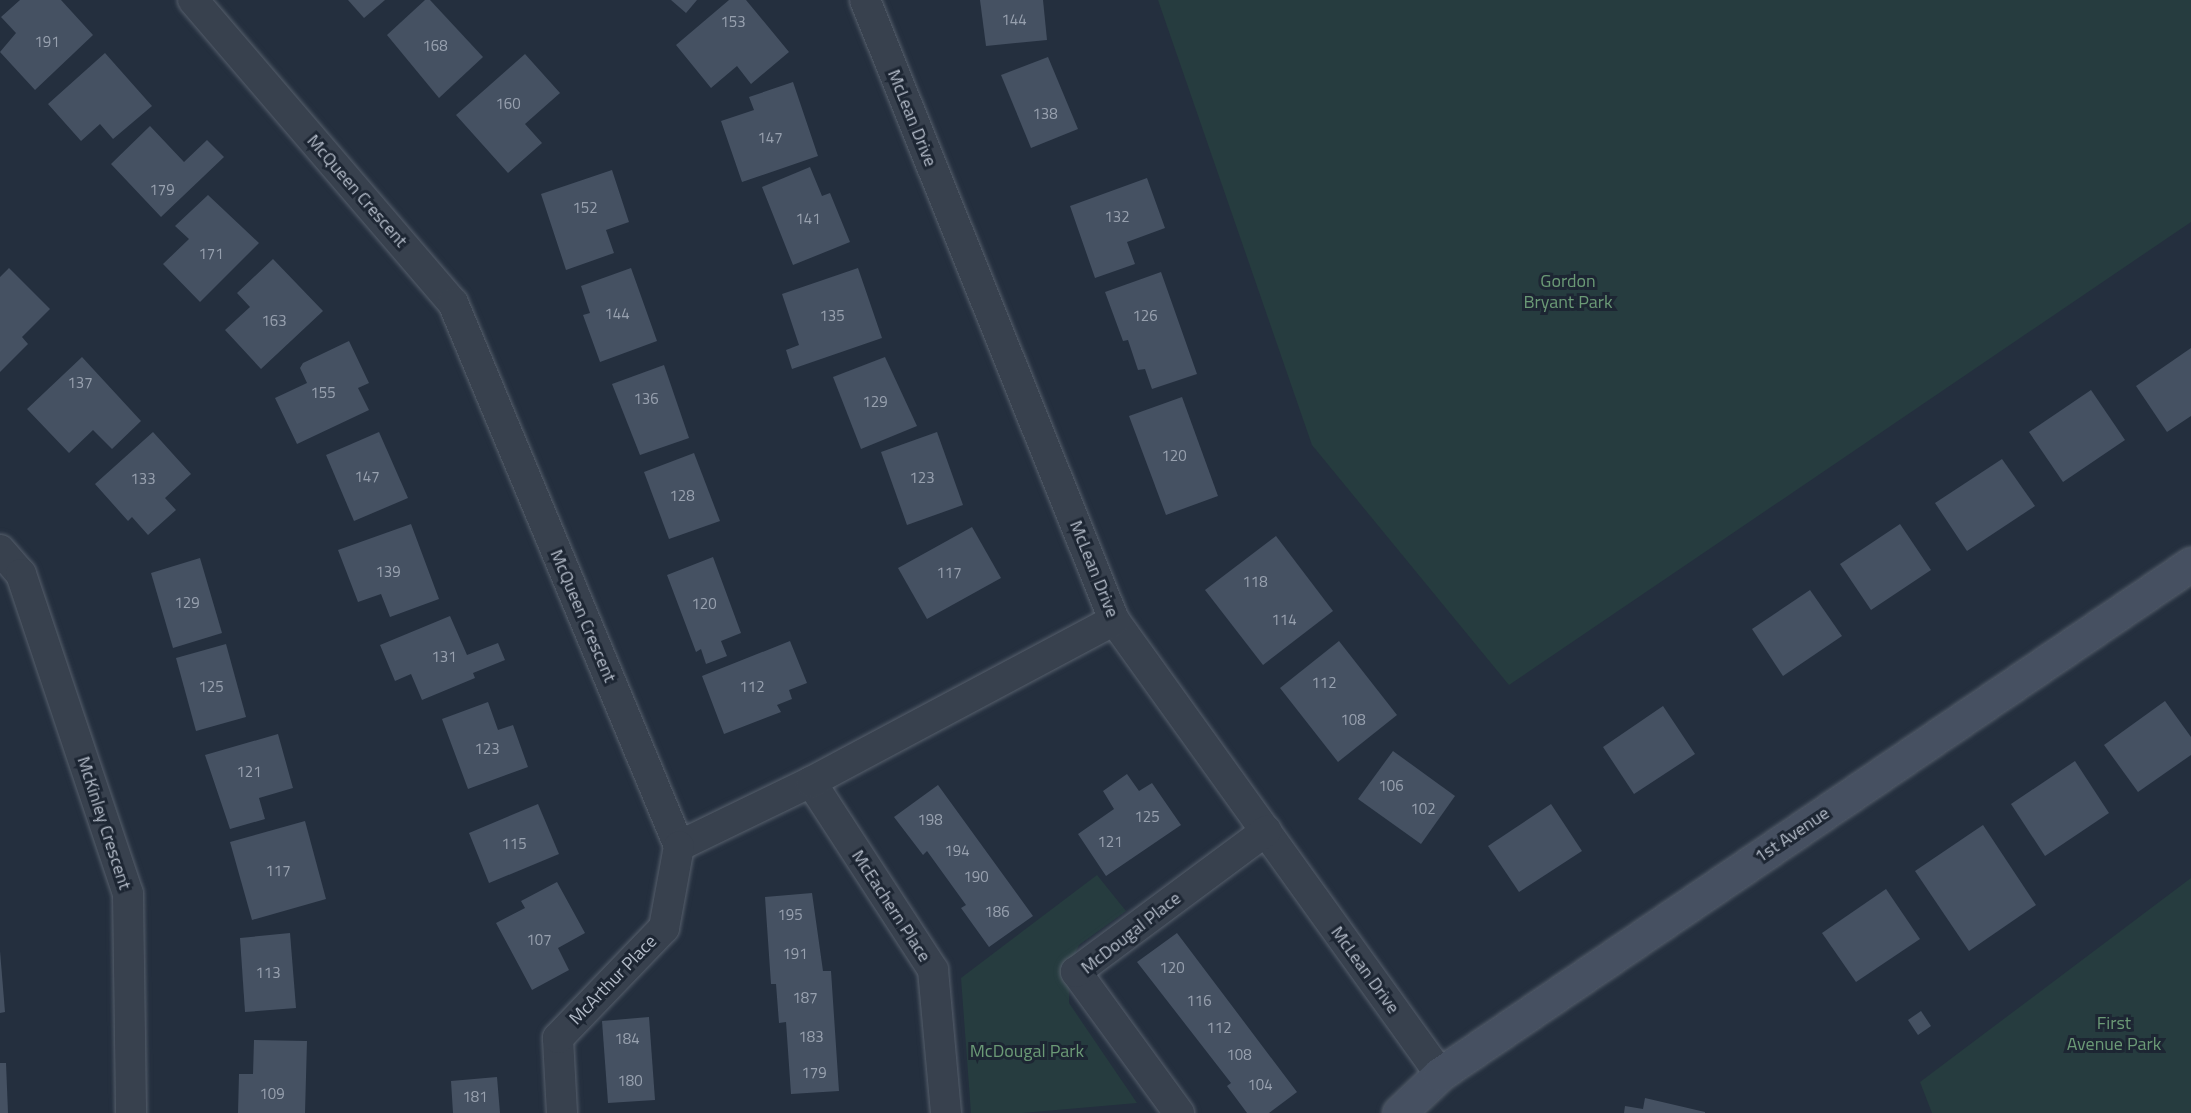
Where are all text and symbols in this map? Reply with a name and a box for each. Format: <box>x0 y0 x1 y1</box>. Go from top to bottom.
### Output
house number: 144 <box>1001 11 1027 29</box>
house number: 153 <box>720 13 746 31</box>
house number: 191 <box>34 33 60 51</box>
house number: 168 <box>422 37 448 55</box>
street label: McLean Drive <box>883 66 941 170</box>
house number: 160 <box>495 95 521 113</box>
house number: 138 <box>1032 105 1058 123</box>
house number: 147 <box>757 129 783 147</box>
street label: McQueen Crescent <box>302 130 412 252</box>
house number: 179 <box>149 181 175 199</box>
house number: 152 <box>572 199 598 217</box>
house number: 132 <box>1104 208 1130 226</box>
house number: 141 <box>795 210 821 228</box>
house number: 171 <box>198 245 224 263</box>
park label: Gordon Bryant Park <box>1523 271 1613 314</box>
house number: 144 <box>604 305 630 323</box>
house number: 135 <box>819 307 845 325</box>
house number: 126 <box>1132 307 1158 325</box>
house number: 163 <box>261 312 287 330</box>
house number: 137 <box>67 374 93 392</box>
house number: 155 <box>310 384 336 402</box>
house number: 136 <box>633 390 659 408</box>
house number: 129 <box>862 393 888 411</box>
house number: 120 <box>1161 447 1187 465</box>
house number: 147 <box>354 468 380 486</box>
house number: 123 <box>909 469 935 487</box>
house number: 133 <box>130 470 156 488</box>
house number: 128 <box>669 487 695 505</box>
street label: McLean Drive <box>1065 517 1123 621</box>
street label: McQueen Crescent <box>545 546 621 686</box>
house number: 139 <box>375 563 401 581</box>
house number: 117 <box>936 564 962 582</box>
house number: 118 <box>1242 573 1268 591</box>
house number: 129 <box>174 594 200 612</box>
house number: 120 <box>691 595 717 613</box>
house number: 114 <box>1271 611 1297 629</box>
house number: 131 <box>431 648 457 666</box>
house number: 112 <box>1311 674 1337 692</box>
house number: 125 <box>198 678 224 696</box>
house number: 112 <box>739 678 765 696</box>
house number: 108 <box>1340 711 1366 729</box>
house number: 123 <box>474 740 500 758</box>
street label: McKinley Crescent <box>72 754 136 892</box>
house number: 121 <box>236 763 262 781</box>
house number: 106 <box>1378 777 1404 795</box>
house number: 102 <box>1410 800 1436 818</box>
street label: 1st Avenue <box>1751 802 1833 868</box>
house number: 125 <box>1134 808 1160 826</box>
house number: 198 <box>917 811 943 829</box>
house number: 121 <box>1097 833 1123 851</box>
house number: 115 <box>501 835 527 853</box>
house number: 194 <box>944 842 970 860</box>
street label: McEachern Place <box>847 846 935 966</box>
house number: 117 <box>265 862 291 880</box>
house number: 190 <box>963 868 989 886</box>
street label: McDougal Place <box>1077 887 1185 979</box>
house number: 186 <box>984 903 1010 921</box>
house number: 195 <box>777 906 803 924</box>
street label: McLean Drive <box>1326 922 1404 1018</box>
house number: 107 <box>526 931 552 949</box>
street label: McArthur Place <box>565 931 661 1029</box>
house number: 191 <box>782 945 808 963</box>
house number: 120 <box>1159 959 1185 977</box>
house number: 113 <box>255 964 281 982</box>
house number: 187 <box>792 989 818 1007</box>
house number: 116 <box>1186 992 1212 1010</box>
park label: First Avenue Park <box>2067 1013 2161 1056</box>
house number: 112 <box>1206 1019 1232 1037</box>
house number: 183 <box>798 1028 824 1046</box>
house number: 184 <box>614 1030 640 1048</box>
park label: McDougal Park <box>970 1040 1084 1062</box>
house number: 108 <box>1226 1046 1252 1064</box>
house number: 179 <box>801 1064 827 1082</box>
house number: 180 <box>617 1072 643 1090</box>
house number: 104 <box>1247 1076 1273 1094</box>
house number: 109 <box>259 1085 285 1103</box>
house number: 181 <box>462 1088 488 1106</box>

